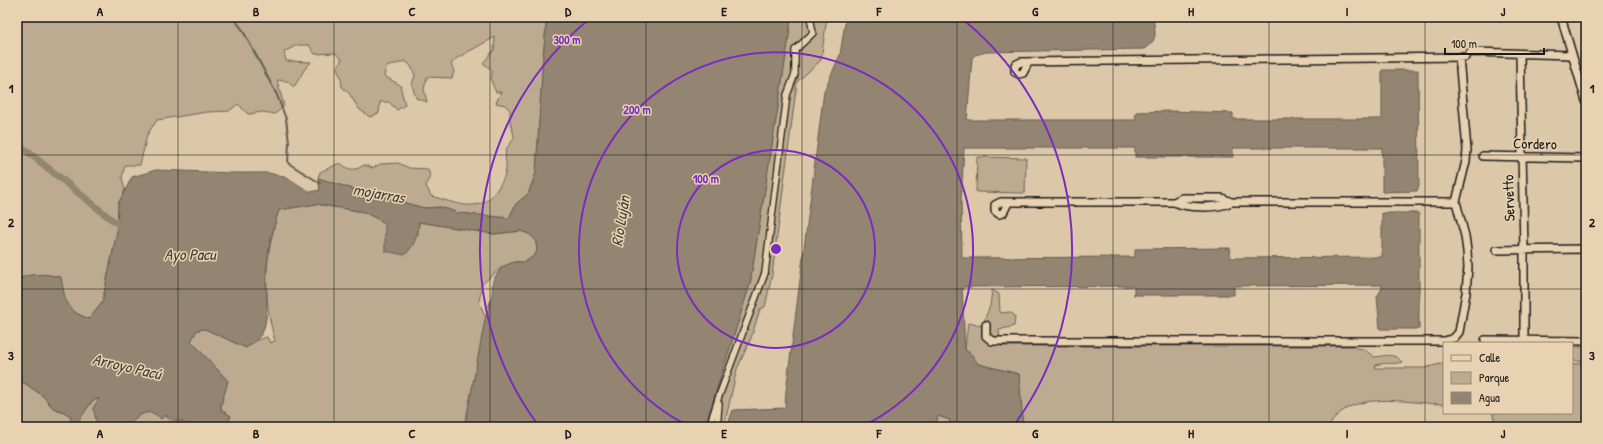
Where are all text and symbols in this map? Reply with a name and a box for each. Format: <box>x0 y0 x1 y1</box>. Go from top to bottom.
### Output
text: A <box>97 2 104 20</box>
text: B <box>253 2 260 20</box>
text: C <box>408 2 416 20</box>
text: D <box>565 2 572 20</box>
text: E <box>721 2 727 20</box>
text: F <box>876 2 883 20</box>
text: G <box>1032 2 1039 20</box>
text: H <box>1188 2 1194 20</box>
text: I <box>1345 2 1349 20</box>
text: J <box>1501 2 1506 20</box>
scale bar <box>1445 30 1544 56</box>
text: 300 m <box>553 31 581 48</box>
text: 100 m <box>1451 35 1477 52</box>
text: 1 <box>9 79 14 97</box>
text: 1 <box>1590 79 1595 97</box>
text: 200 m <box>623 101 651 118</box>
street label: Cordero <box>1513 133 1557 154</box>
text: 100 m <box>693 170 719 187</box>
street label: Servetto <box>1497 174 1520 222</box>
water label: mojarras <box>351 178 408 209</box>
water label: Río Luján <box>605 193 635 248</box>
text: 2 <box>8 213 15 231</box>
text: 2 <box>1589 213 1596 231</box>
centre of rings <box>769 242 783 256</box>
water label: Ayo Pacu <box>164 243 217 265</box>
legend <box>1443 342 1573 414</box>
text: 3 <box>8 346 14 364</box>
text: 3 <box>1589 346 1595 364</box>
water label: Arroyo Pacú <box>90 347 165 385</box>
text: Calle <box>1479 349 1500 366</box>
text: Parque <box>1479 369 1509 386</box>
text: Agua <box>1479 389 1500 406</box>
text: A <box>97 424 104 442</box>
text: B <box>253 424 260 442</box>
text: C <box>408 424 416 442</box>
text: D <box>565 424 572 442</box>
text: E <box>721 424 727 442</box>
text: F <box>876 424 883 442</box>
text: G <box>1032 424 1039 442</box>
text: H <box>1188 424 1194 442</box>
text: I <box>1345 424 1349 442</box>
text: J <box>1501 424 1506 442</box>

